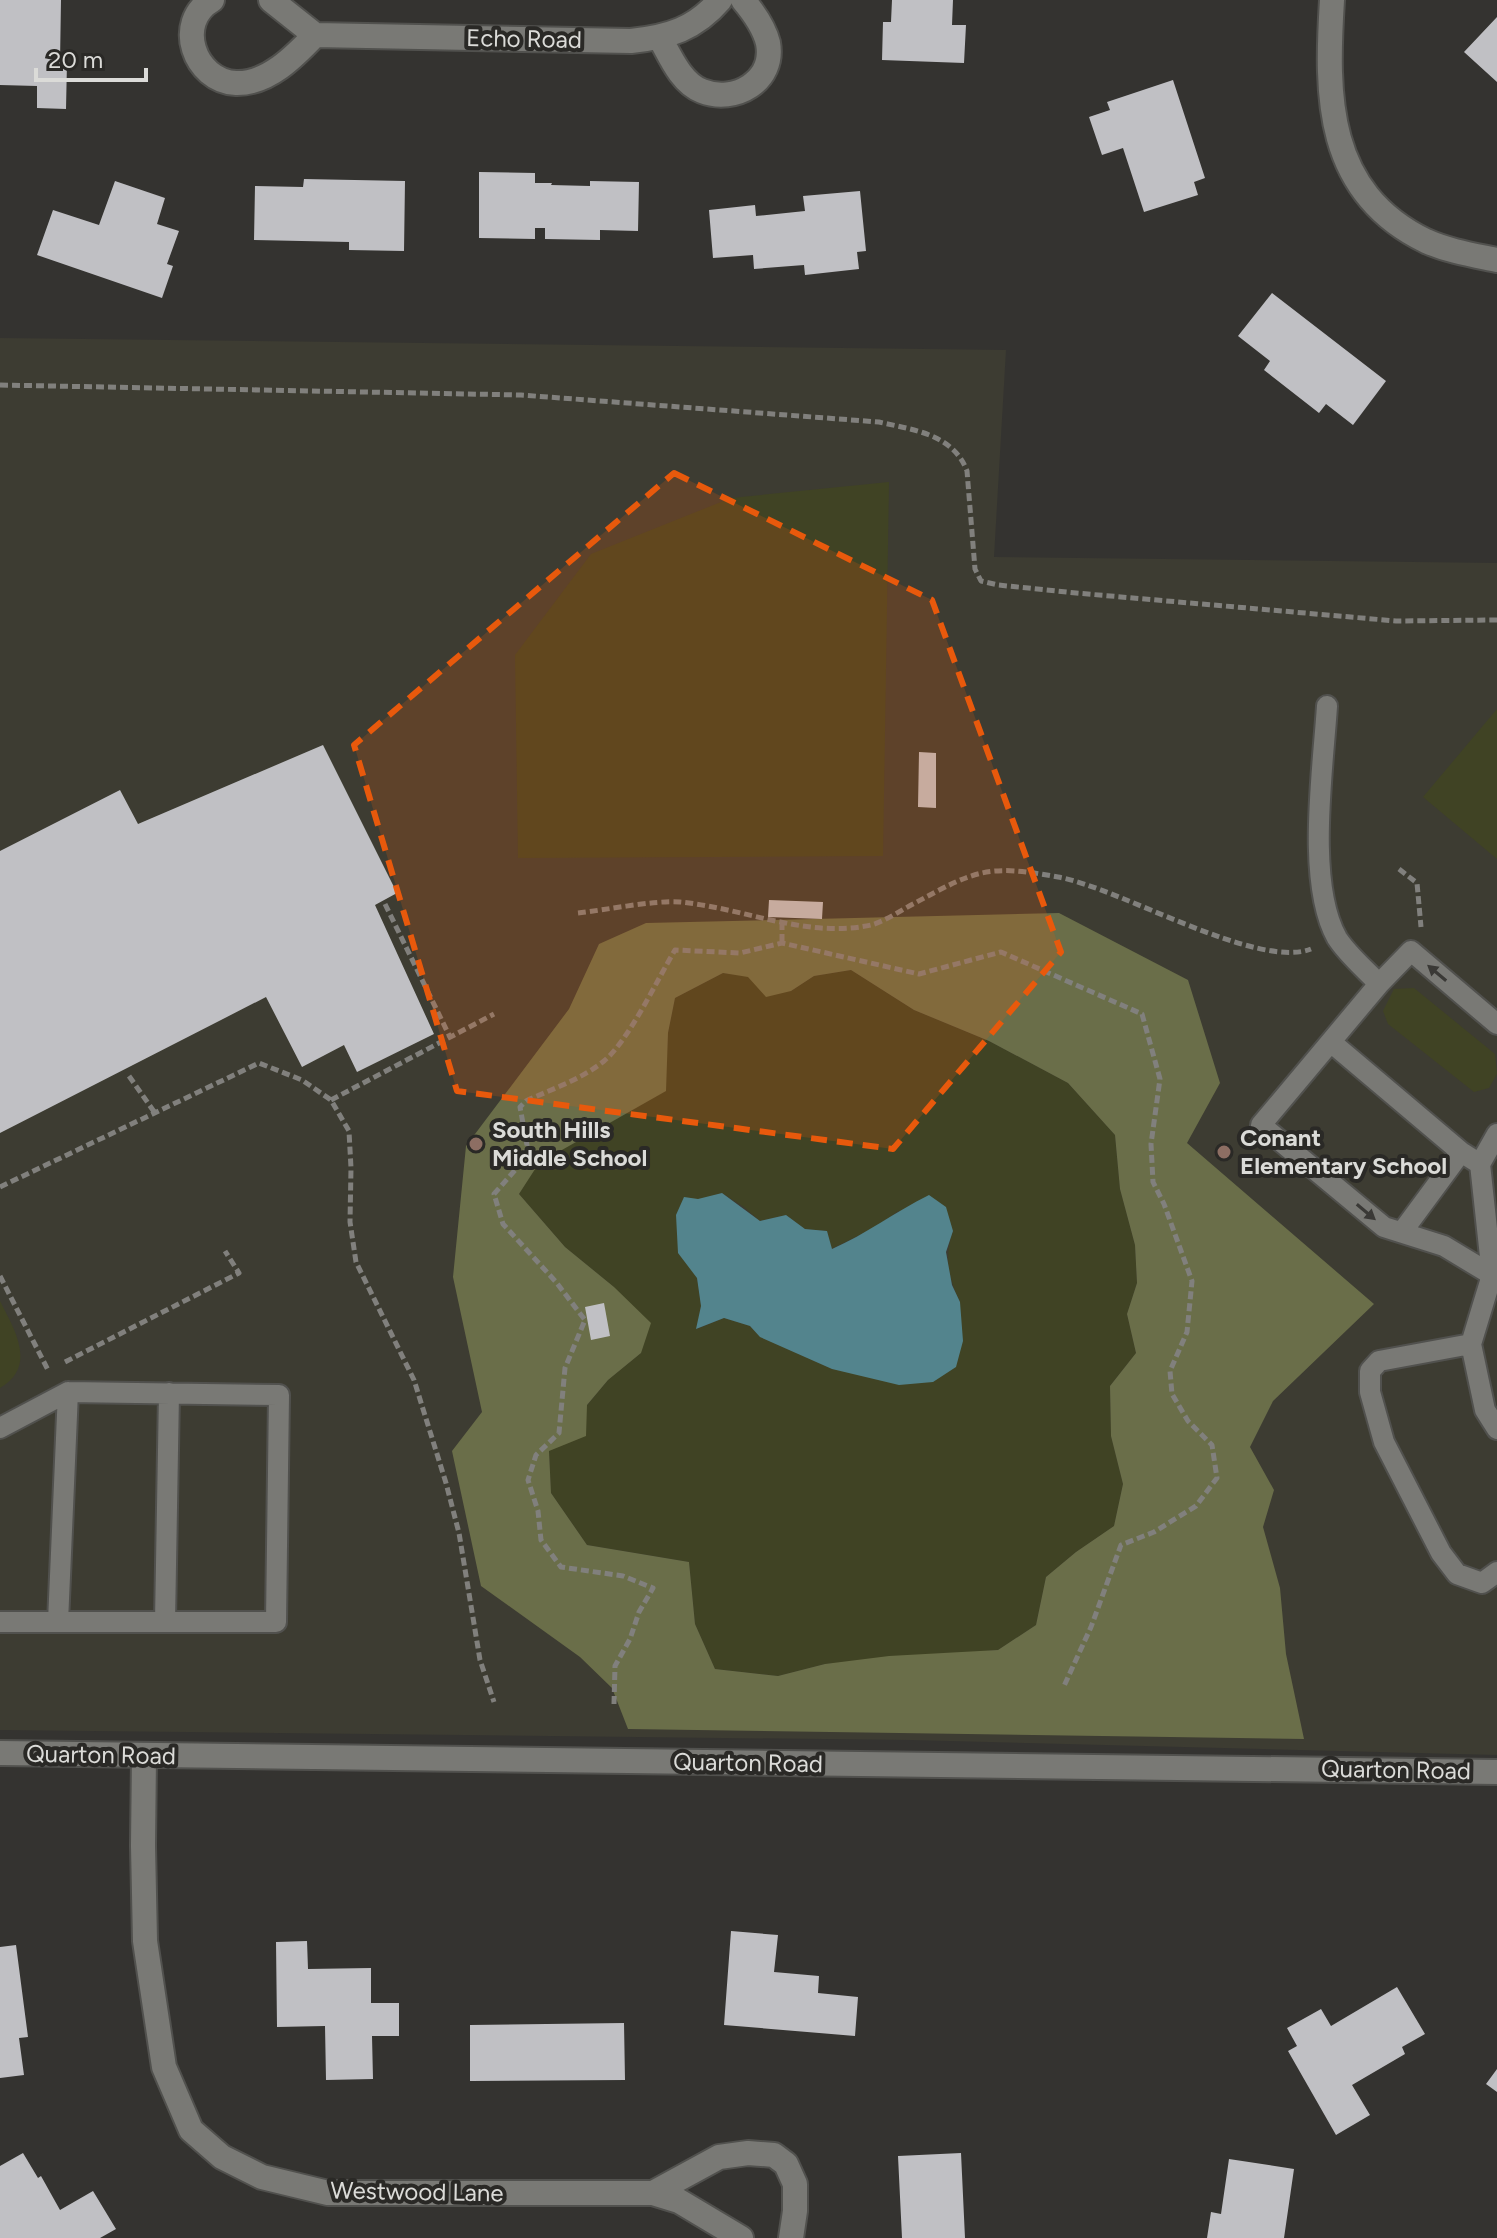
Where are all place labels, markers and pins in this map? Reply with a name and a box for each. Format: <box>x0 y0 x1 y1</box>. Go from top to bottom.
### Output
place label: South Hills Middle School <box>492 1115 647 1172</box>
place label: Conant Elementary School <box>1240 1123 1447 1180</box>
marker: South Hills Middle School <box>467 1135 485 1153</box>
marker: Conant Elementary School <box>1215 1143 1233 1161</box>

